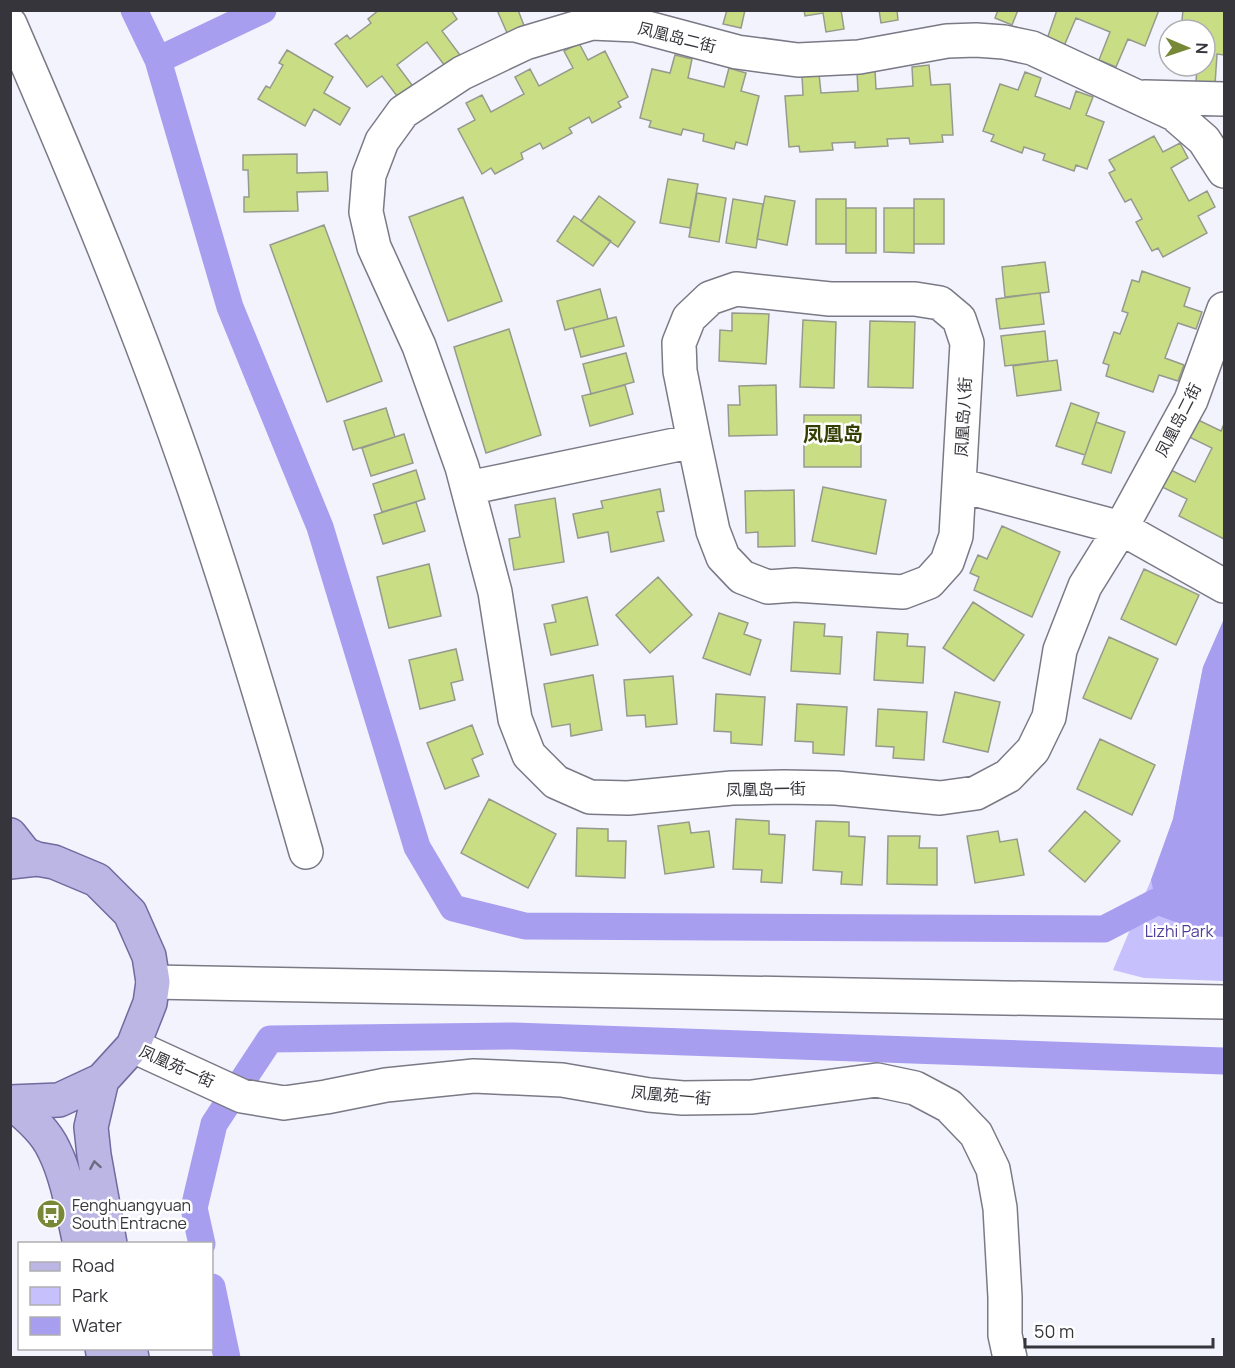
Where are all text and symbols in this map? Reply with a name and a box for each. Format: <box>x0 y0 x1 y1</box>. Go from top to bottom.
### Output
street label: 凤凰岛二街 <box>636 17 718 57</box>
north arrow <box>1157 18 1217 78</box>
text: N <box>1191 42 1213 55</box>
street label: 凤凰岛八街 <box>950 376 976 458</box>
street label: 凤凰岛二街 <box>1150 379 1206 461</box>
district label: 凤凰岛 <box>803 420 863 447</box>
street label: 凤凰岛一街 <box>726 777 806 801</box>
park label: Lizhi Park <box>1145 920 1214 942</box>
street label: 凤凰苑一街 <box>136 1040 218 1092</box>
street label: 凤凰苑一街 <box>630 1081 712 1109</box>
one-way arrow <box>90 1161 102 1170</box>
place label: Fenghuangyuan South Entracne <box>72 1194 191 1234</box>
bus stop icon: Fenghuangyuan South Entracne <box>35 1198 67 1230</box>
legend <box>18 1242 213 1350</box>
text: Road <box>72 1253 115 1277</box>
text: Park <box>72 1283 109 1307</box>
scale bar <box>1025 1311 1212 1349</box>
text: Water <box>72 1313 122 1337</box>
text: 50 m <box>1034 1319 1074 1343</box>

